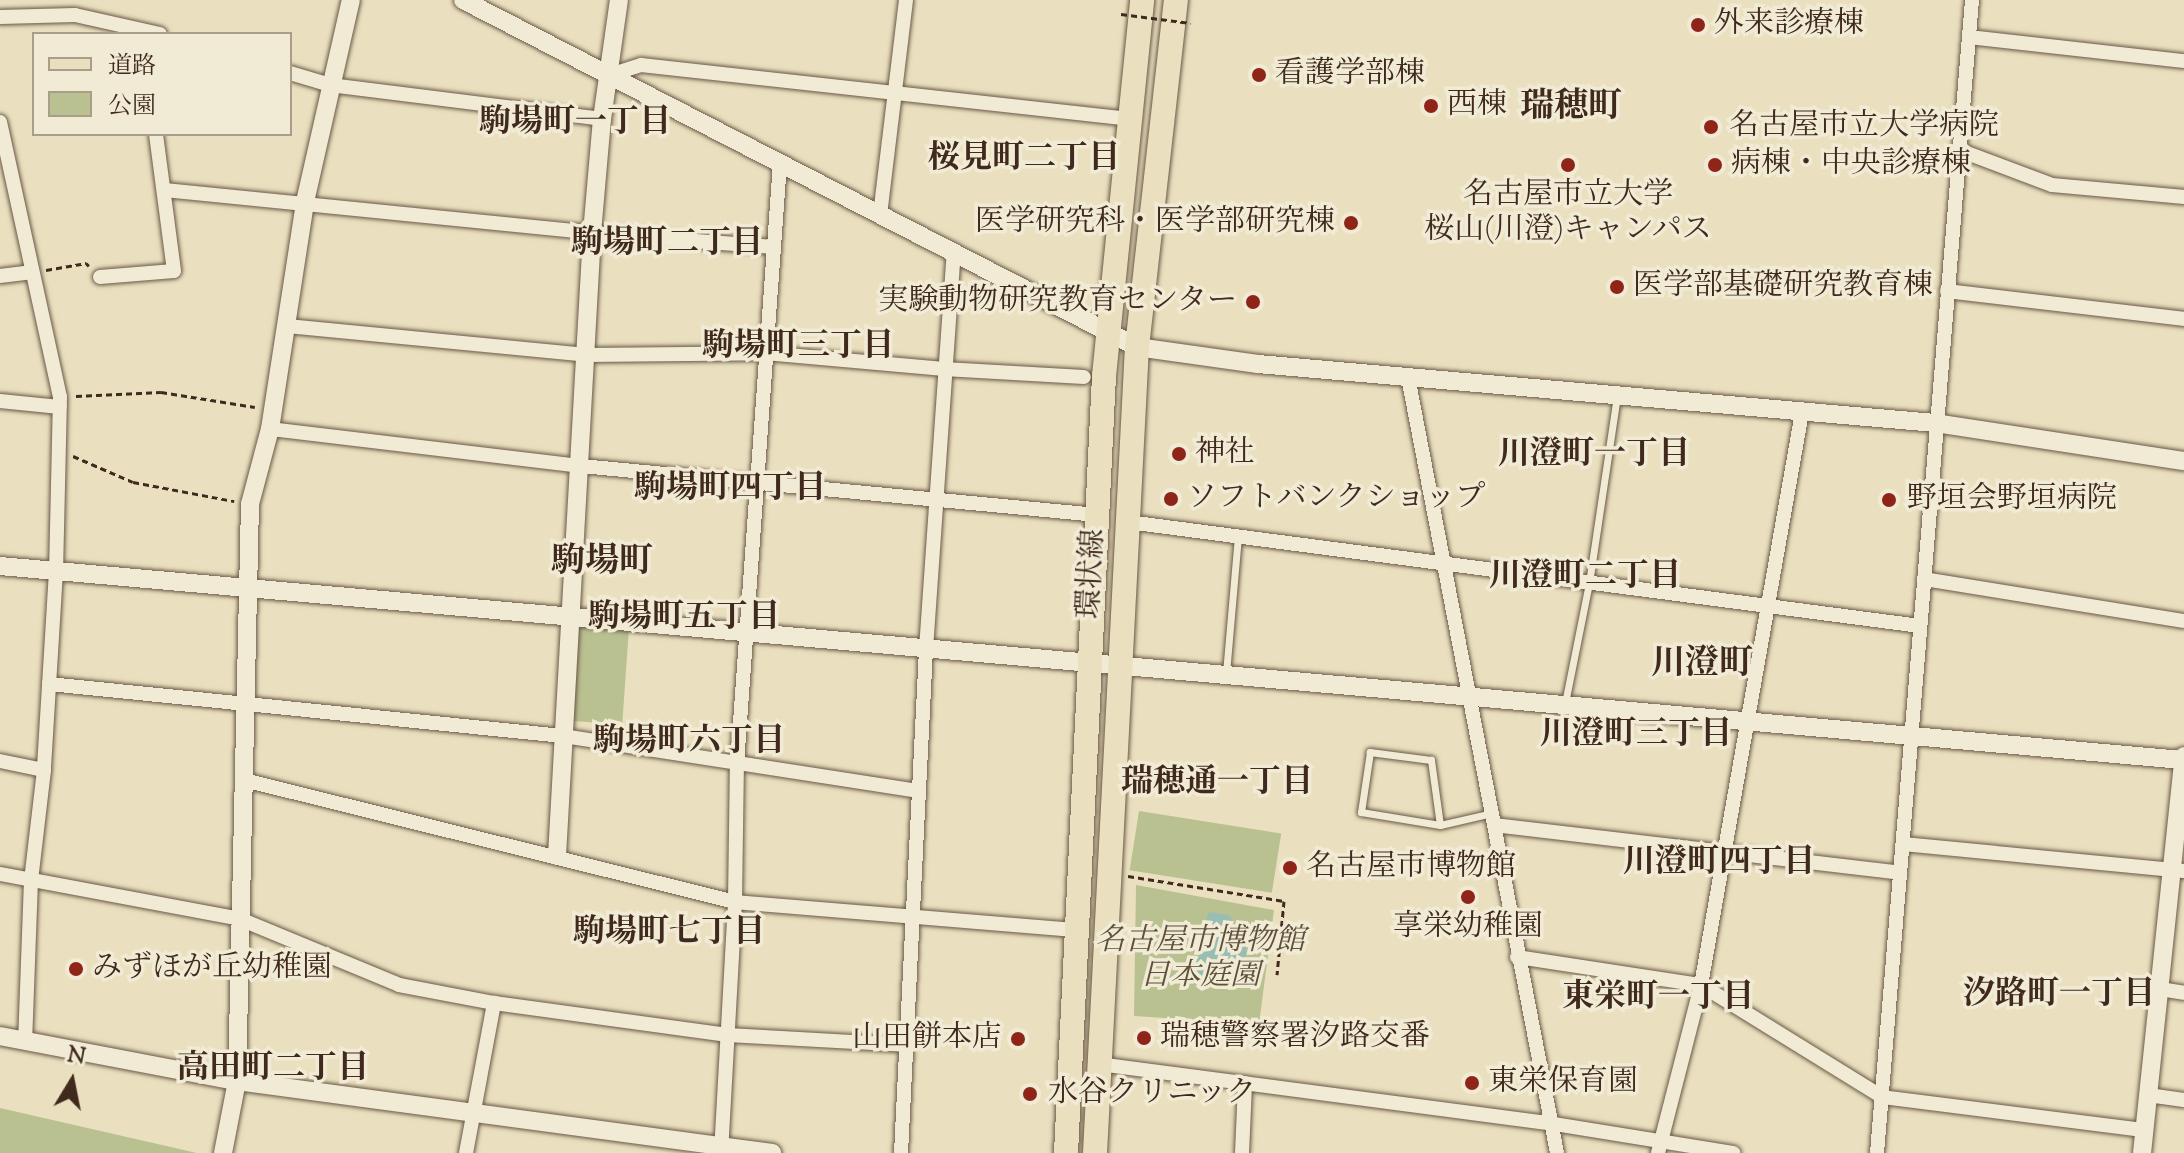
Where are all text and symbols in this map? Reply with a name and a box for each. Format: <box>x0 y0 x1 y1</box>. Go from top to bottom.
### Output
place label: 外来診療棟 <box>1714 7 1864 43</box>
marker: 外来診療棟 <box>1689 16 1707 34</box>
legend <box>32 32 292 136</box>
text: 道路 <box>108 50 156 84</box>
place label: 看護学部棟 <box>1275 57 1425 93</box>
marker: 看護学部棟 <box>1250 66 1268 84</box>
place label: 西棟 <box>1447 88 1507 124</box>
district label: 瑞穂町 <box>1520 88 1622 128</box>
text: 公園 <box>108 90 156 124</box>
marker: 西棟 <box>1422 97 1440 115</box>
district label: 駒場町一丁目 <box>479 104 671 142</box>
place label: 名古屋市立大学病院 <box>1729 109 1999 145</box>
marker: 名古屋市立大学病院 <box>1700 116 1722 138</box>
district label: 桜見町二丁目 <box>928 140 1120 178</box>
place label: 病棟・中央診療棟 <box>1731 147 1971 183</box>
marker: 名古屋市立大学 桜山(川澄)キャンパス <box>1559 156 1577 174</box>
marker: 病棟・中央診療棟 <box>1706 156 1724 174</box>
place label: 名古屋市立大学 桜山(川澄)キャンパス <box>1423 178 1713 248</box>
place label: 医学研究科・医学部研究棟 <box>975 205 1335 241</box>
marker: 医学研究科・医学部研究棟 <box>1342 214 1360 232</box>
district label: 駒場町二丁目 <box>571 225 763 263</box>
place label: 医学部基礎研究教育棟 <box>1633 269 1933 305</box>
marker: 医学部基礎研究教育棟 <box>1608 278 1626 296</box>
place label: 実験動物研究教育センター <box>877 284 1237 320</box>
marker: 実験動物研究教育センター <box>1244 293 1262 311</box>
district label: 駒場町三丁目 <box>702 328 894 366</box>
place label: 神社 <box>1195 436 1255 472</box>
district label: 川澄町一丁目 <box>1498 436 1690 474</box>
marker: 神社 <box>1170 445 1188 463</box>
district label: 駒場町四丁目 <box>634 470 826 508</box>
place label: ソフトバンクショップ <box>1187 481 1487 517</box>
place label: 野垣会野垣病院 <box>1907 482 2117 518</box>
marker: 野垣会野垣病院 <box>1878 489 1900 511</box>
marker: ソフトバンクショップ <box>1162 490 1180 508</box>
street label: 環状線 <box>1073 528 1113 620</box>
district label: 駒場町 <box>551 543 653 583</box>
district label: 川澄町二丁目 <box>1489 558 1681 596</box>
district label: 駒場町五丁目 <box>588 599 780 637</box>
district label: 川澄町 <box>1651 645 1753 685</box>
district label: 川澄町三丁目 <box>1540 716 1732 754</box>
district label: 駒場町六丁目 <box>593 723 785 761</box>
district label: 瑞穂通一丁目 <box>1121 764 1313 802</box>
district label: 川澄町四丁目 <box>1623 844 1815 882</box>
place label: 名古屋市博物館 <box>1306 850 1516 886</box>
marker: 名古屋市博物館 <box>1281 859 1299 877</box>
marker: 享栄幼稚園 <box>1459 888 1477 906</box>
place label: 享栄幼稚園 <box>1393 910 1543 946</box>
district label: 駒場町七丁目 <box>573 914 765 952</box>
park label: 名古屋市博物館 日本庭園 <box>1095 924 1305 994</box>
place label: みずほが丘幼稚園 <box>92 951 332 987</box>
marker: みずほが丘幼稚園 <box>67 960 85 978</box>
district label: 汐路町一丁目 <box>1963 976 2155 1014</box>
district label: 東栄町一丁目 <box>1562 979 1754 1017</box>
place label: 瑞穂警察署汐路交番 <box>1160 1020 1430 1056</box>
place label: 山田餅本店 <box>852 1021 1002 1057</box>
marker: 瑞穂警察署汐路交番 <box>1135 1029 1153 1047</box>
marker: 山田餅本店 <box>1009 1030 1027 1048</box>
text: N <box>65 1040 88 1075</box>
north arrow <box>32 1041 112 1121</box>
district label: 高田町二丁目 <box>177 1050 369 1088</box>
place label: 東栄保育園 <box>1488 1065 1638 1101</box>
marker: 東栄保育園 <box>1463 1074 1481 1092</box>
place label: 水谷クリニック <box>1048 1076 1258 1112</box>
marker: 水谷クリニック <box>1019 1083 1041 1105</box>

